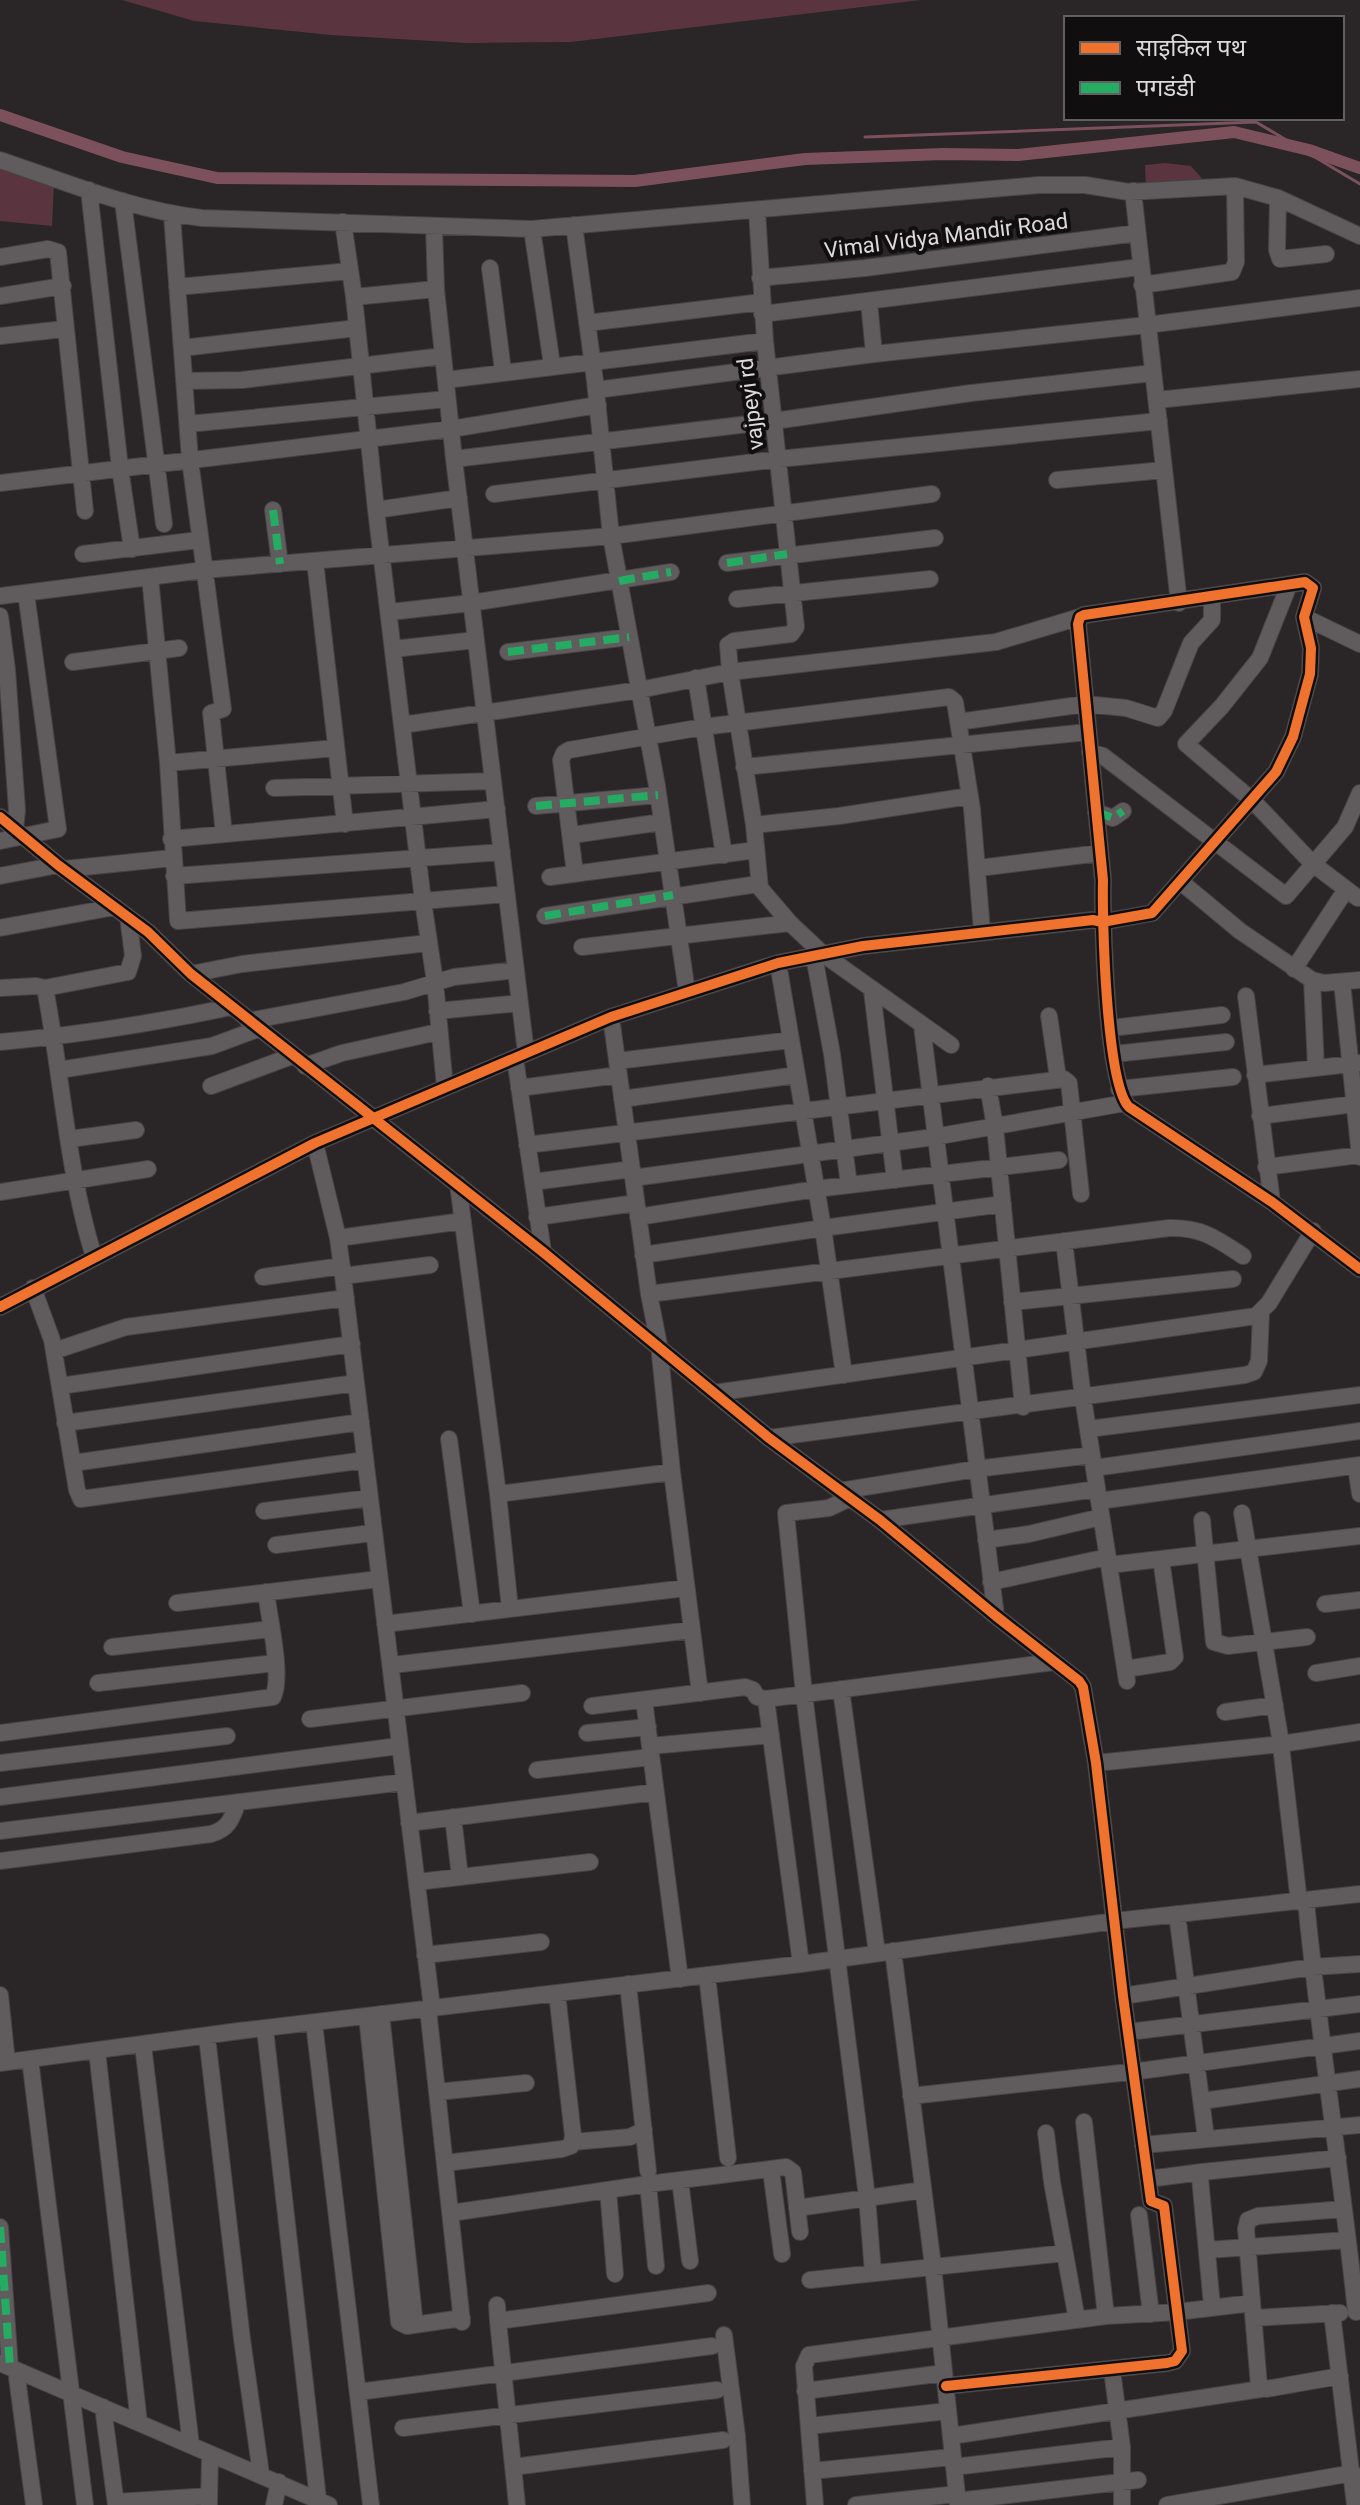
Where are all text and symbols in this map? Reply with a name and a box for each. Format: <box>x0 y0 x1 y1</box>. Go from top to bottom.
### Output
legend <box>1064 16 1344 120</box>
text: साइकिल पथ <box>1136 34 1247 62</box>
text: पगडंडी <box>1136 74 1196 102</box>
street label: Vimal Vidya Mandir Road <box>823 208 1069 263</box>
street label: vajpeyi rd <box>732 357 769 451</box>

